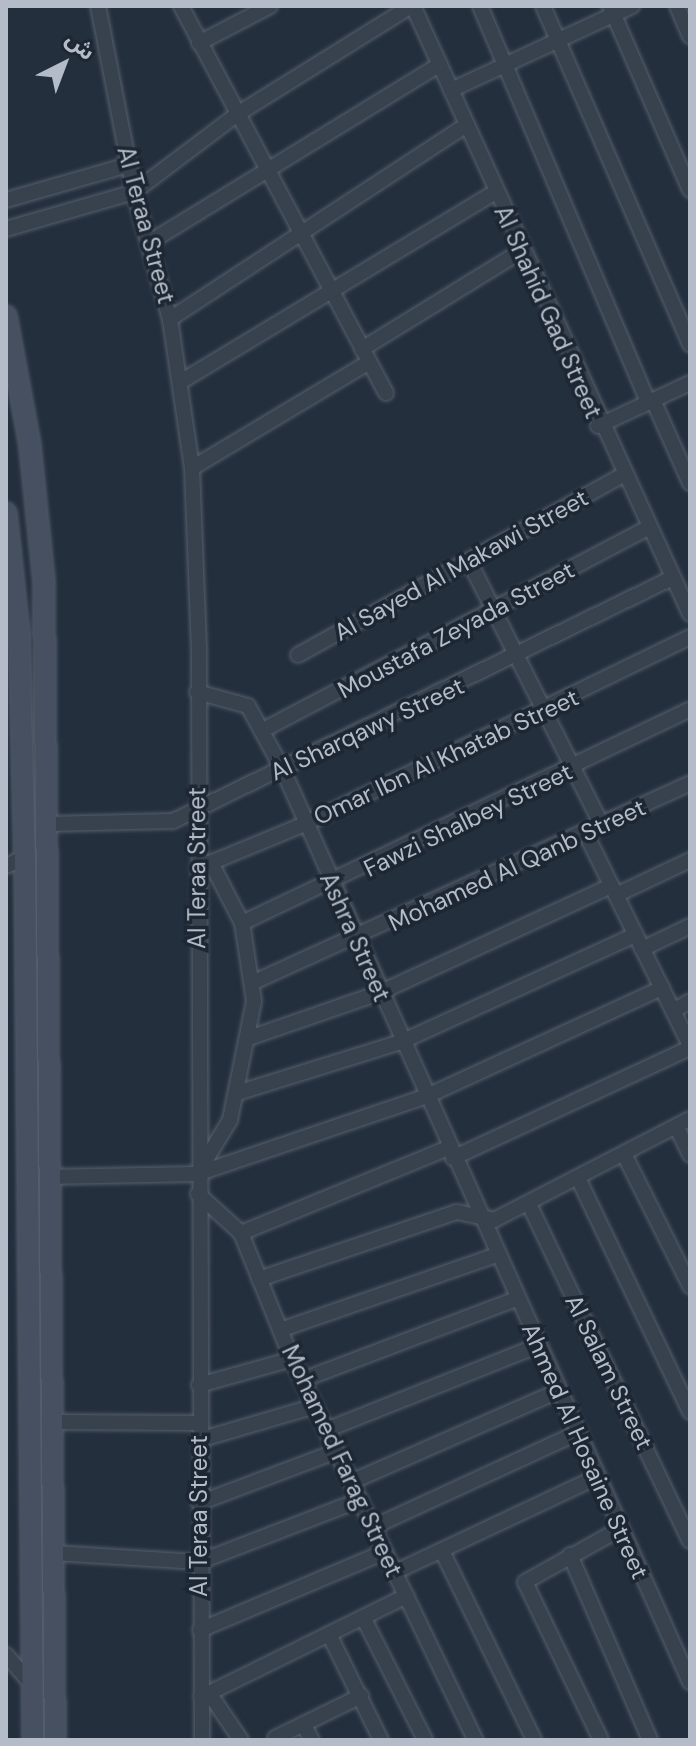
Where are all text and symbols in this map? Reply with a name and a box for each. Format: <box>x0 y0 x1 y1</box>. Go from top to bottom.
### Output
north arrow <box>24 24 104 104</box>
text: ش <box>59 25 101 67</box>
street label: Al Teraa Street <box>111 143 181 307</box>
street label: Al Shahid Gad Street <box>488 201 608 423</box>
street label: Al Sayed Al Makawi Street <box>329 483 593 647</box>
street label: Moustafa Zeyada Street <box>333 555 579 705</box>
street label: Al Sharqawy Street <box>265 671 469 787</box>
street label: Omar Ibn Al Khatab Street <box>309 683 583 831</box>
street label: Fawzi Shalbey Street <box>359 757 577 883</box>
street label: Al Teraa Street <box>183 787 211 949</box>
street label: Mohamed Al Qanb Street <box>384 793 650 937</box>
street label: Ashra Street <box>314 868 396 1006</box>
street label: Al Salam Street <box>559 1290 659 1454</box>
street label: Ahmed Al Hosaine Street <box>515 1319 655 1583</box>
street label: Mohamed Farag Street <box>276 1340 408 1582</box>
street label: Al Teraa Street <box>185 1435 213 1597</box>

